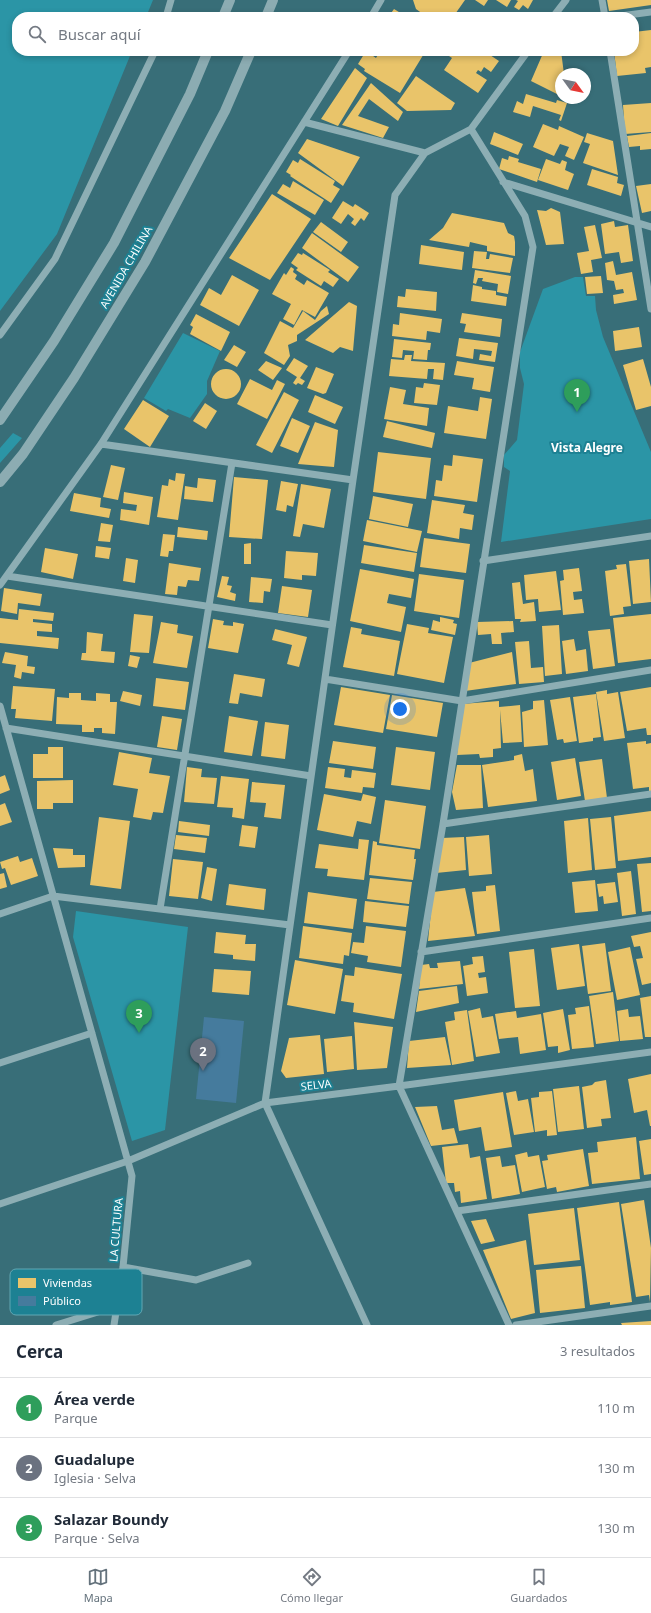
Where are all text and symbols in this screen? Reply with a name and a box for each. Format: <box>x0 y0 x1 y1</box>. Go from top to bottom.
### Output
search box <box>12 12 639 56</box>
icon: search <box>26 23 48 45</box>
text: Buscar aquí <box>58 24 141 44</box>
north arrow <box>555 68 591 104</box>
street label: AVENIDA CHILINA <box>96 222 156 311</box>
pin: 1 <box>564 379 590 412</box>
district label: Vista Alegre <box>551 439 623 456</box>
your location <box>390 699 410 719</box>
pin: 3 <box>126 1000 152 1033</box>
pin: 2 <box>190 1038 216 1071</box>
street label: SELVA <box>300 1075 333 1094</box>
street label: LA CULTURA <box>105 1196 126 1263</box>
legend <box>10 1269 142 1315</box>
text: Viviendas <box>43 1275 92 1290</box>
text: Público <box>43 1293 81 1308</box>
text: Cerca <box>16 1340 63 1363</box>
text: 3 resultados <box>560 1342 635 1360</box>
text: Área verde <box>54 1389 135 1409</box>
text: 1 <box>25 1399 33 1417</box>
text: 110 m <box>597 1399 635 1417</box>
text: Parque <box>54 1409 98 1427</box>
text: Guadalupe <box>54 1449 135 1469</box>
text: 2 <box>25 1459 33 1477</box>
text: 130 m <box>597 1459 635 1477</box>
text: Iglesia · Selva <box>54 1469 136 1487</box>
text: Salazar Boundy <box>54 1509 169 1529</box>
text: 3 <box>25 1519 33 1537</box>
text: 130 m <box>597 1519 635 1537</box>
text: Parque · Selva <box>54 1529 140 1547</box>
tab: Mapa <box>84 1566 113 1605</box>
tab: Cómo llegar <box>280 1566 343 1605</box>
tab: Guardados <box>510 1566 567 1605</box>

